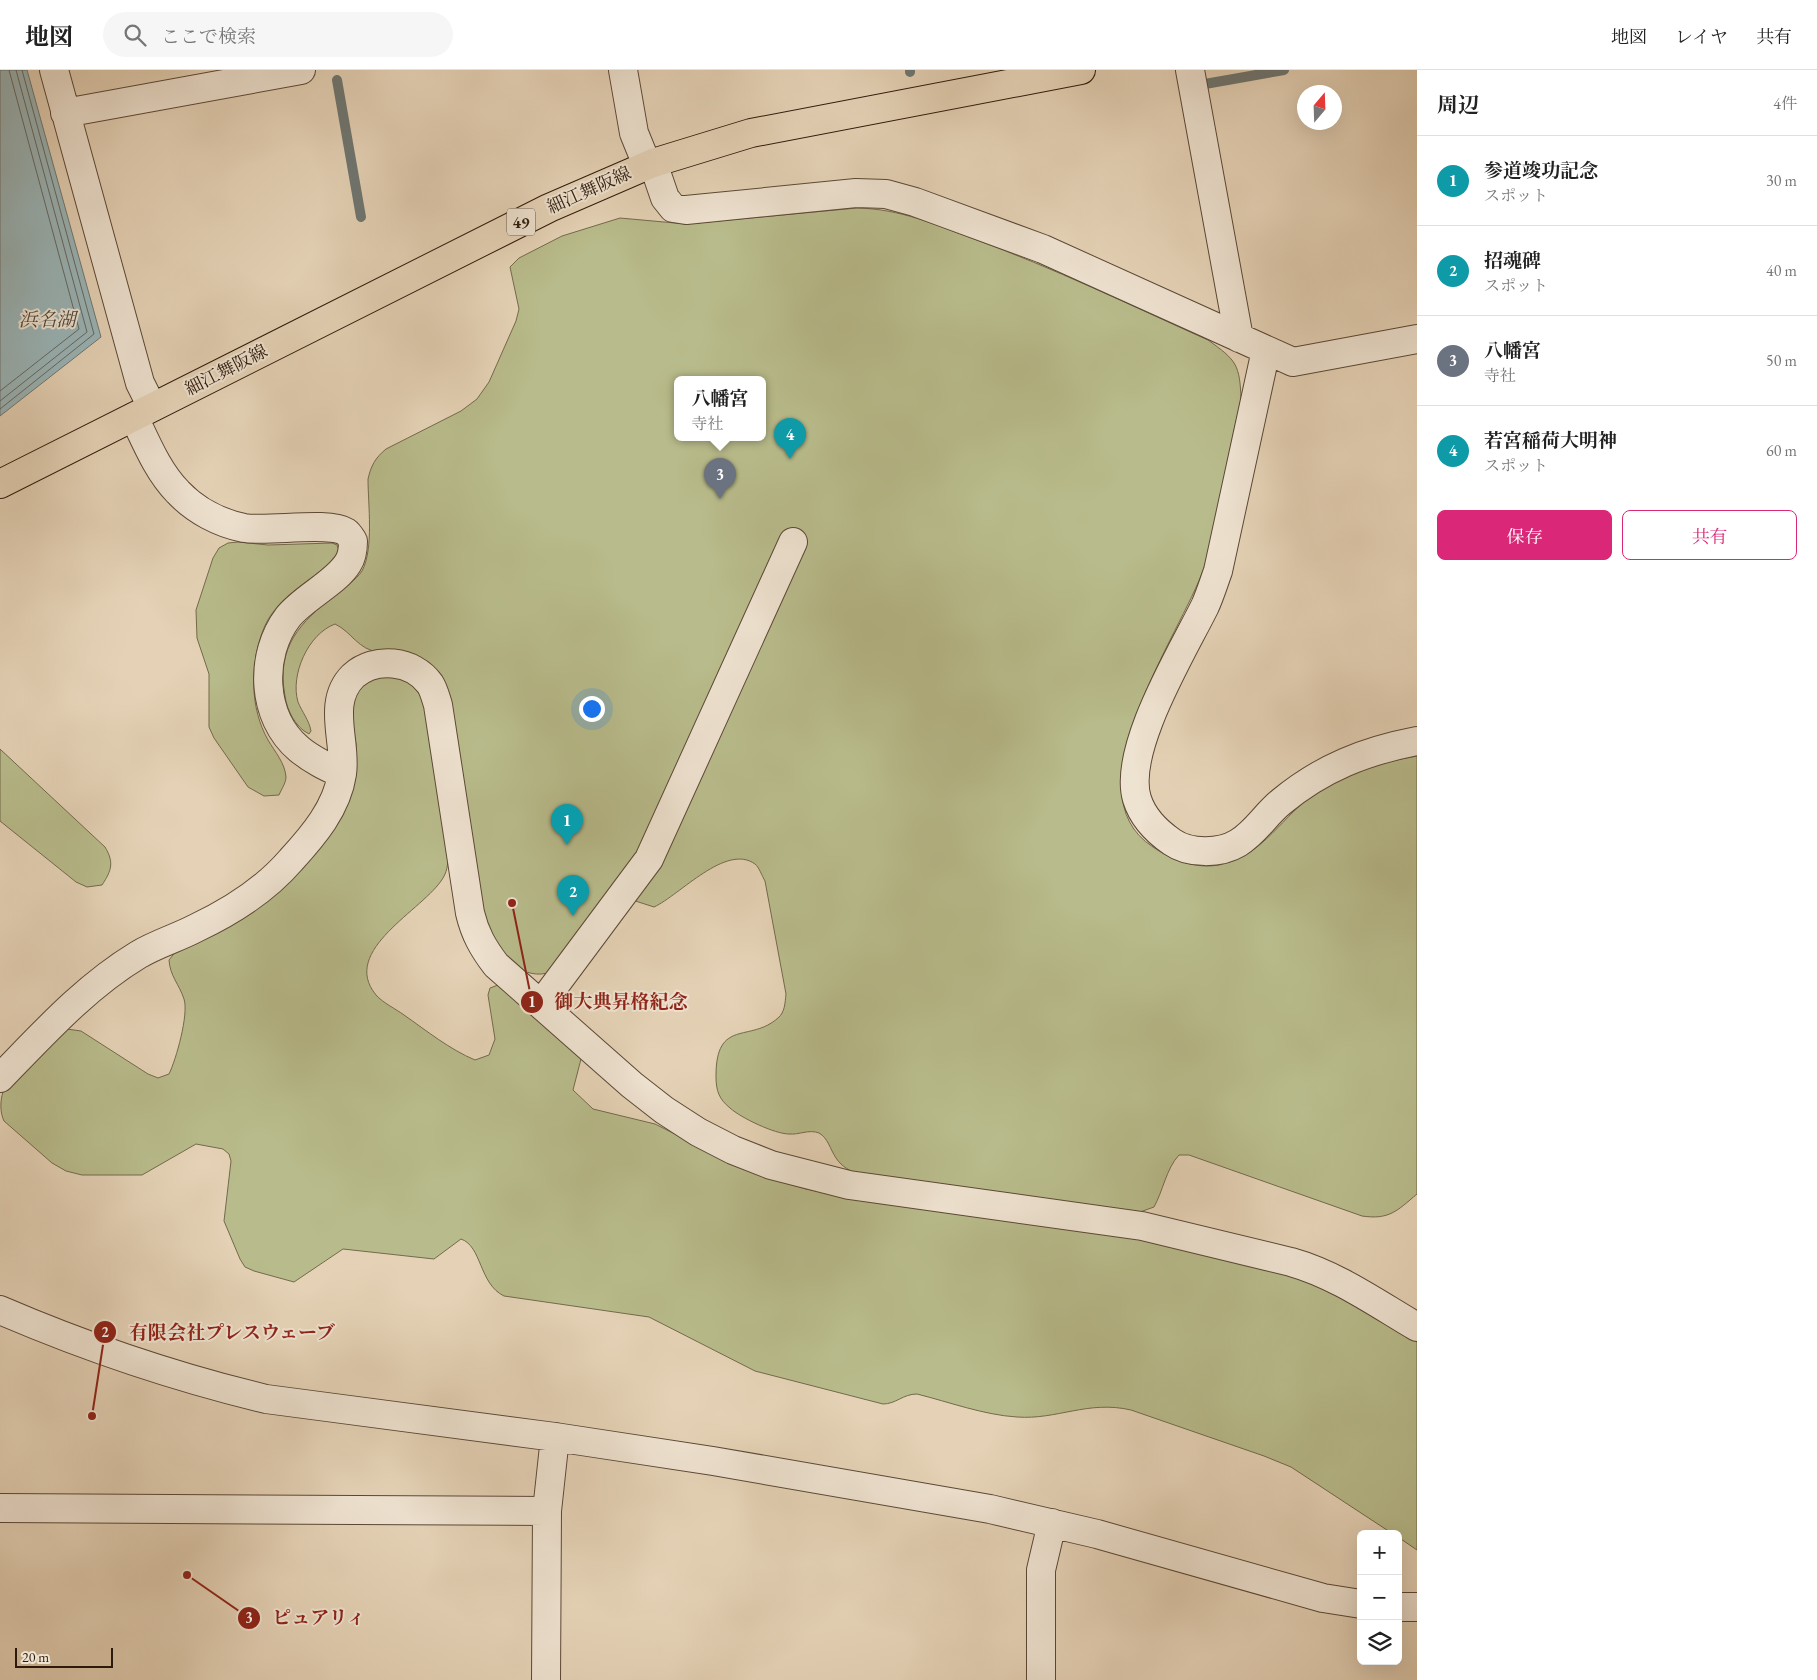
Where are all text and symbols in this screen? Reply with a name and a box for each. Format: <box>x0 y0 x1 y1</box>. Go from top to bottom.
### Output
search box <box>103 12 453 57</box>
text: 地図 <box>25 21 73 52</box>
icon: search <box>121 21 149 49</box>
text: ここで検索 <box>161 24 256 49</box>
text: 地図 <box>1611 25 1647 48</box>
text: レイヤ <box>1675 25 1728 48</box>
text: 共有 <box>1756 25 1792 48</box>
north arrow <box>1297 85 1342 130</box>
text: 周辺 <box>1437 91 1479 118</box>
text: 4件 <box>1773 93 1797 114</box>
text: 参道竣功記念 <box>1484 158 1598 183</box>
street label: 細江舞阪線 <box>543 161 635 218</box>
text: 1 <box>1449 170 1457 191</box>
text: 30 m <box>1766 170 1797 191</box>
text: スポット <box>1484 185 1548 206</box>
road number: 49 <box>507 208 535 236</box>
text: 招魂碑 <box>1484 248 1541 273</box>
text: 2 <box>1449 260 1457 281</box>
text: 40 m <box>1766 260 1797 281</box>
text: スポット <box>1484 275 1548 296</box>
water label: 浜名湖 <box>18 307 78 332</box>
text: 八幡宮 <box>1484 338 1541 363</box>
street label: 細江舞阪線 <box>180 339 271 400</box>
text: 3 <box>1449 350 1457 371</box>
text: 50 m <box>1766 350 1797 371</box>
text: 寺社 <box>1484 365 1516 386</box>
popup <box>674 376 766 441</box>
text: 八幡宮 <box>691 386 749 411</box>
text: 寺社 <box>691 413 724 434</box>
pin: 4 <box>774 418 806 459</box>
text: 若宮稲荷大明神 <box>1484 428 1617 453</box>
text: 4 <box>1449 440 1457 461</box>
text: 60 m <box>1766 440 1797 461</box>
text: スポット <box>1484 455 1548 476</box>
pin: 3 <box>704 458 736 499</box>
button: 保存 <box>1437 510 1612 560</box>
button: 共有 <box>1622 510 1797 560</box>
your location <box>579 696 605 722</box>
pin: 1 <box>551 804 583 845</box>
pin: 2 <box>557 875 589 916</box>
callout: 御大典昇格紀念 <box>520 985 698 1019</box>
text: 御大典昇格紀念 <box>554 989 688 1014</box>
text: 1 <box>528 992 536 1011</box>
callout: 有限会社プレスウェーブ <box>93 1315 347 1349</box>
text: 有限会社プレスウェーブ <box>129 1320 335 1345</box>
text: 2 <box>101 1322 109 1341</box>
map controls <box>1357 1530 1402 1665</box>
button: + <box>1357 1530 1402 1575</box>
button: − <box>1357 1575 1402 1620</box>
callout: ピュアリィ <box>237 1601 377 1635</box>
text: ピュアリィ <box>272 1605 366 1630</box>
text: 3 <box>245 1608 253 1627</box>
button: layers <box>1357 1620 1402 1665</box>
scale bar <box>15 1645 112 1668</box>
text: 20 m <box>22 1648 49 1666</box>

